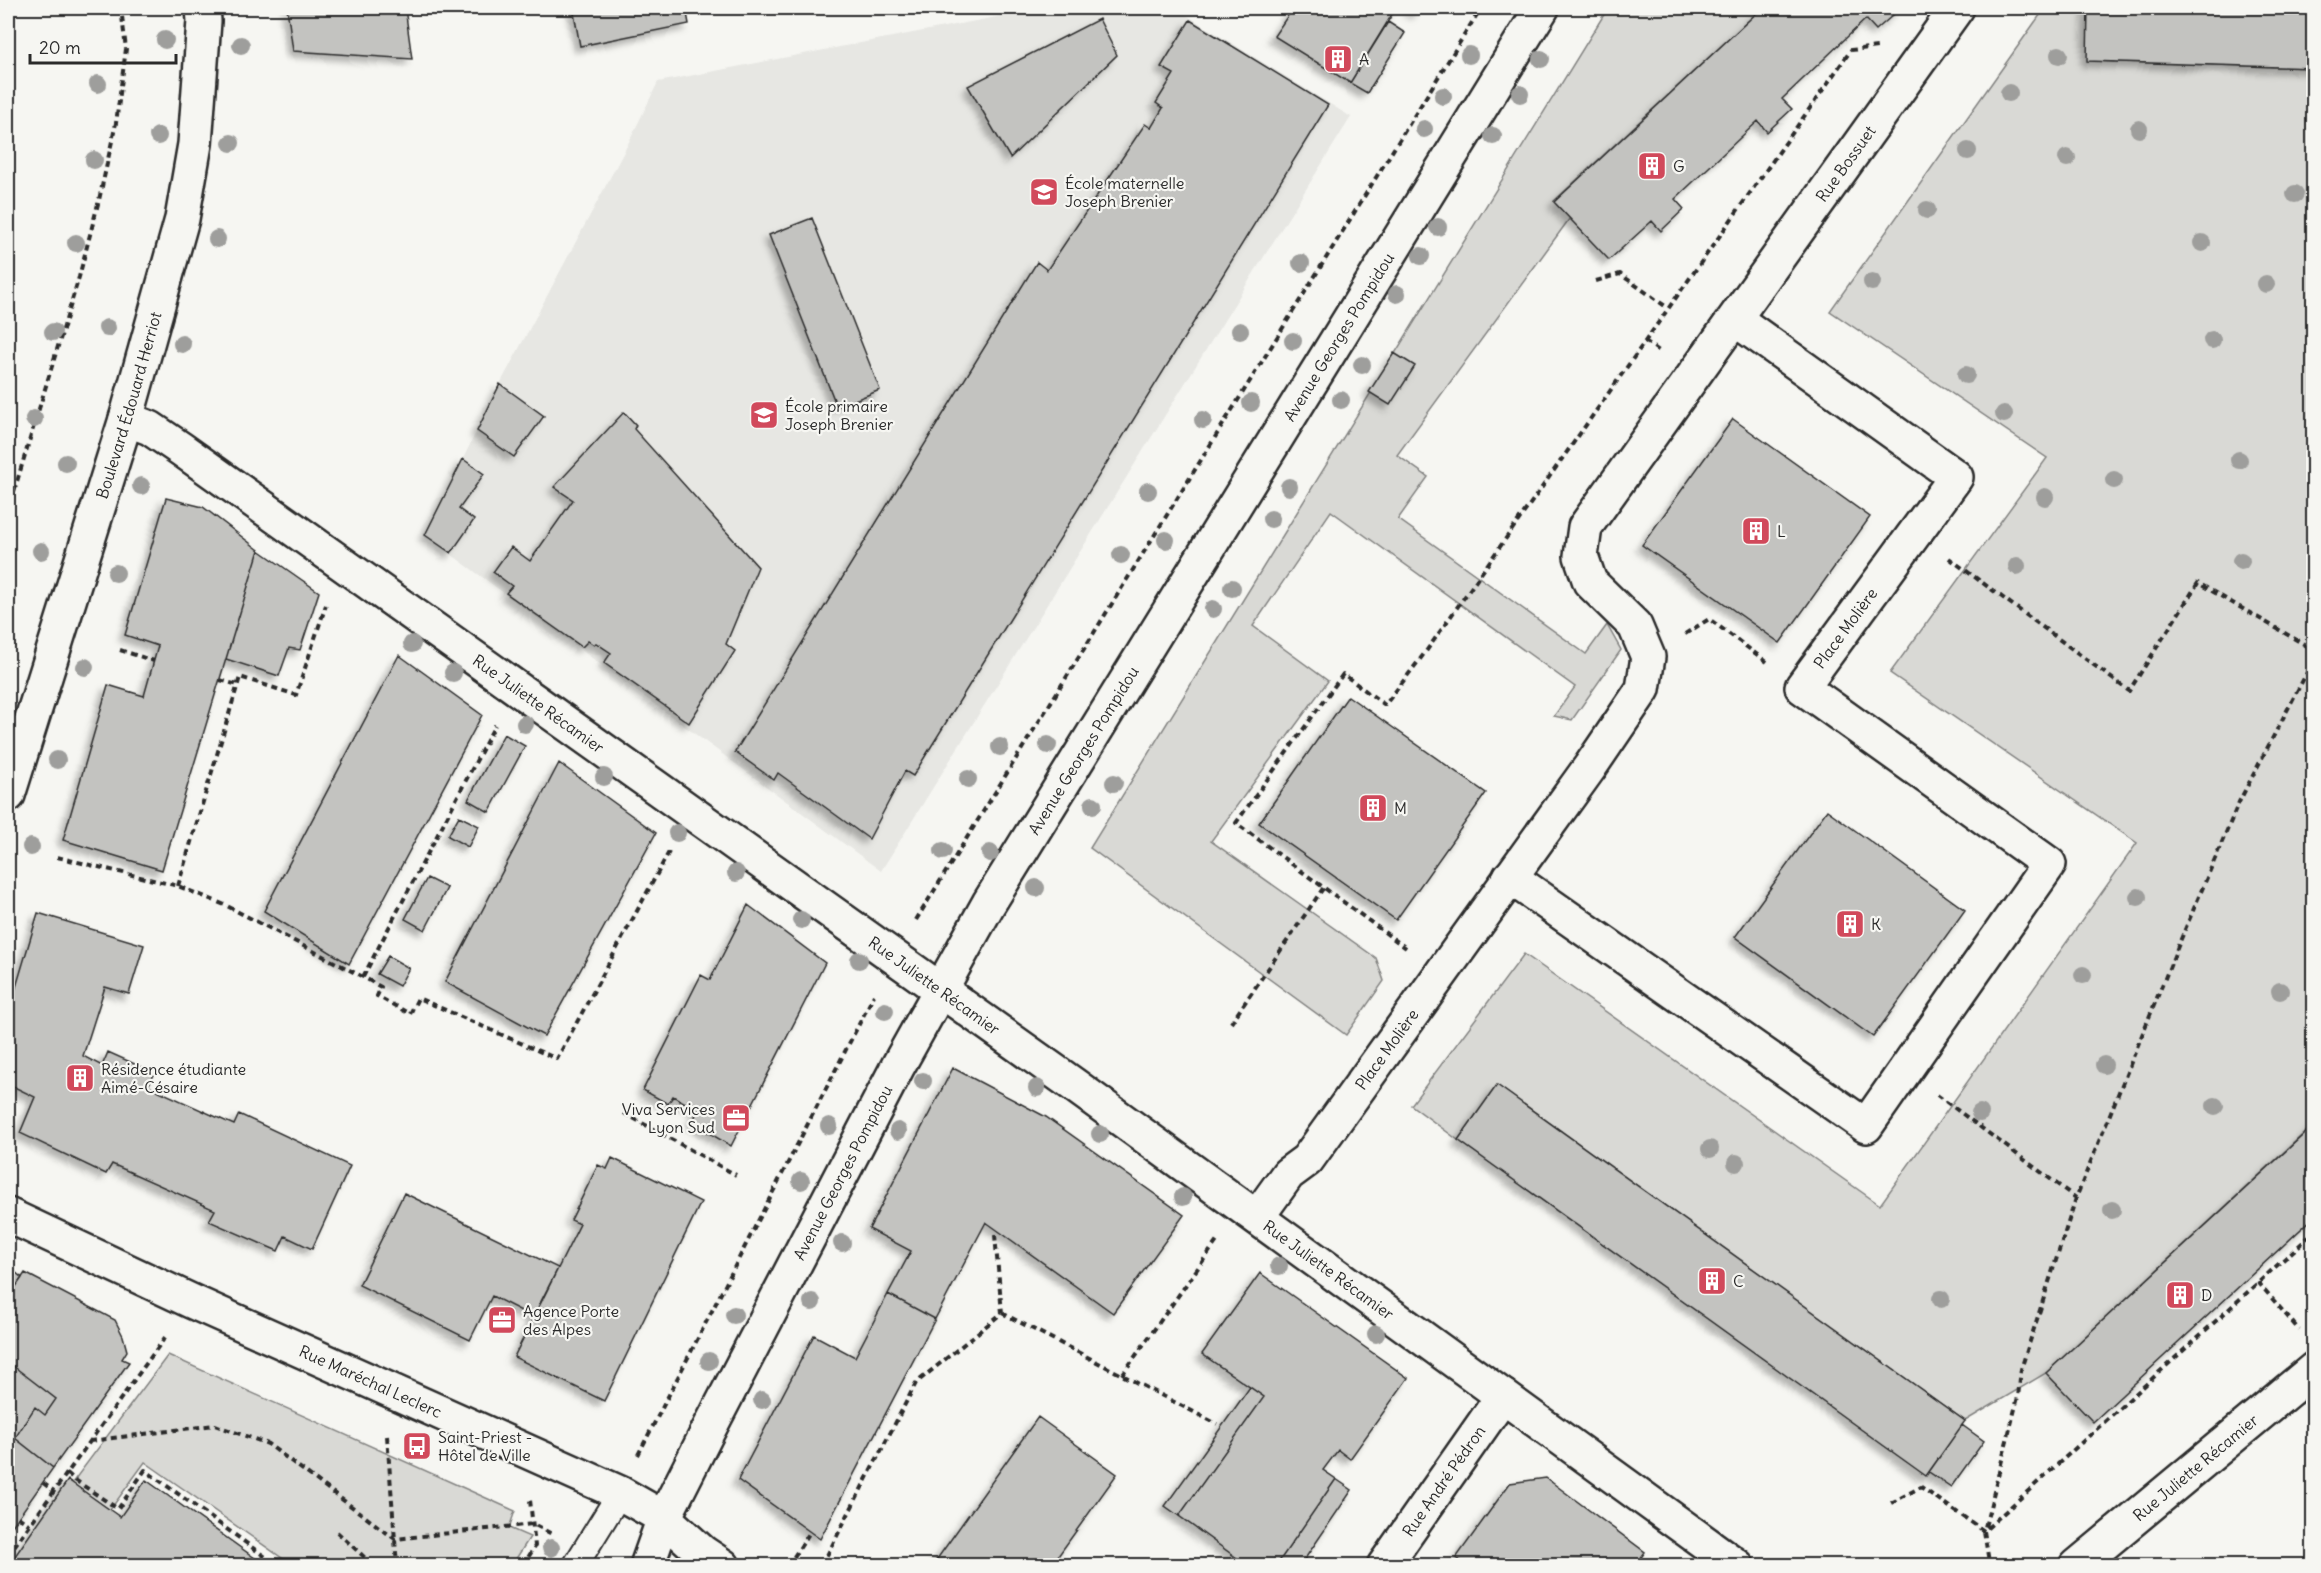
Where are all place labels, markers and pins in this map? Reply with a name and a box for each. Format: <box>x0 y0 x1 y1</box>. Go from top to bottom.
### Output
building icon: A <box>1322 43 1354 75</box>
place label: A <box>1359 49 1369 69</box>
building icon: G <box>1636 150 1668 182</box>
place label: G <box>1673 156 1685 176</box>
place label: École maternelle Joseph Brenier <box>1065 173 1184 211</box>
school or university icon: École maternelle Joseph Brenier <box>1028 176 1060 208</box>
place label: École primaire Joseph Brenier <box>785 396 894 434</box>
school or university icon: École primaire Joseph Brenier <box>748 399 780 431</box>
building icon: L <box>1740 515 1772 547</box>
place label: L <box>1777 521 1786 541</box>
building icon: M <box>1357 792 1389 824</box>
place label: M <box>1394 798 1407 818</box>
building icon: K <box>1834 908 1866 940</box>
place label: K <box>1871 914 1881 934</box>
place label: Résidence étudiante Aimé-Césaire <box>101 1059 246 1097</box>
building icon: Résidence étudiante Aimé-Césaire <box>64 1062 96 1094</box>
place label: Viva Services Lyon Sud <box>622 1099 715 1137</box>
office icon: Viva Services Lyon Sud <box>720 1102 752 1134</box>
building icon: C <box>1696 1265 1728 1297</box>
place label: C <box>1733 1271 1744 1291</box>
building icon: D <box>2164 1279 2196 1311</box>
place label: D <box>2201 1285 2212 1305</box>
place label: Agence Porte des Alpes <box>523 1301 619 1339</box>
office icon: Agence Porte des Alpes <box>486 1304 518 1336</box>
place label: Saint-Priest - Hôtel de Ville <box>438 1427 532 1465</box>
bus stop icon: Saint-Priest - Hôtel de Ville <box>401 1430 433 1462</box>

